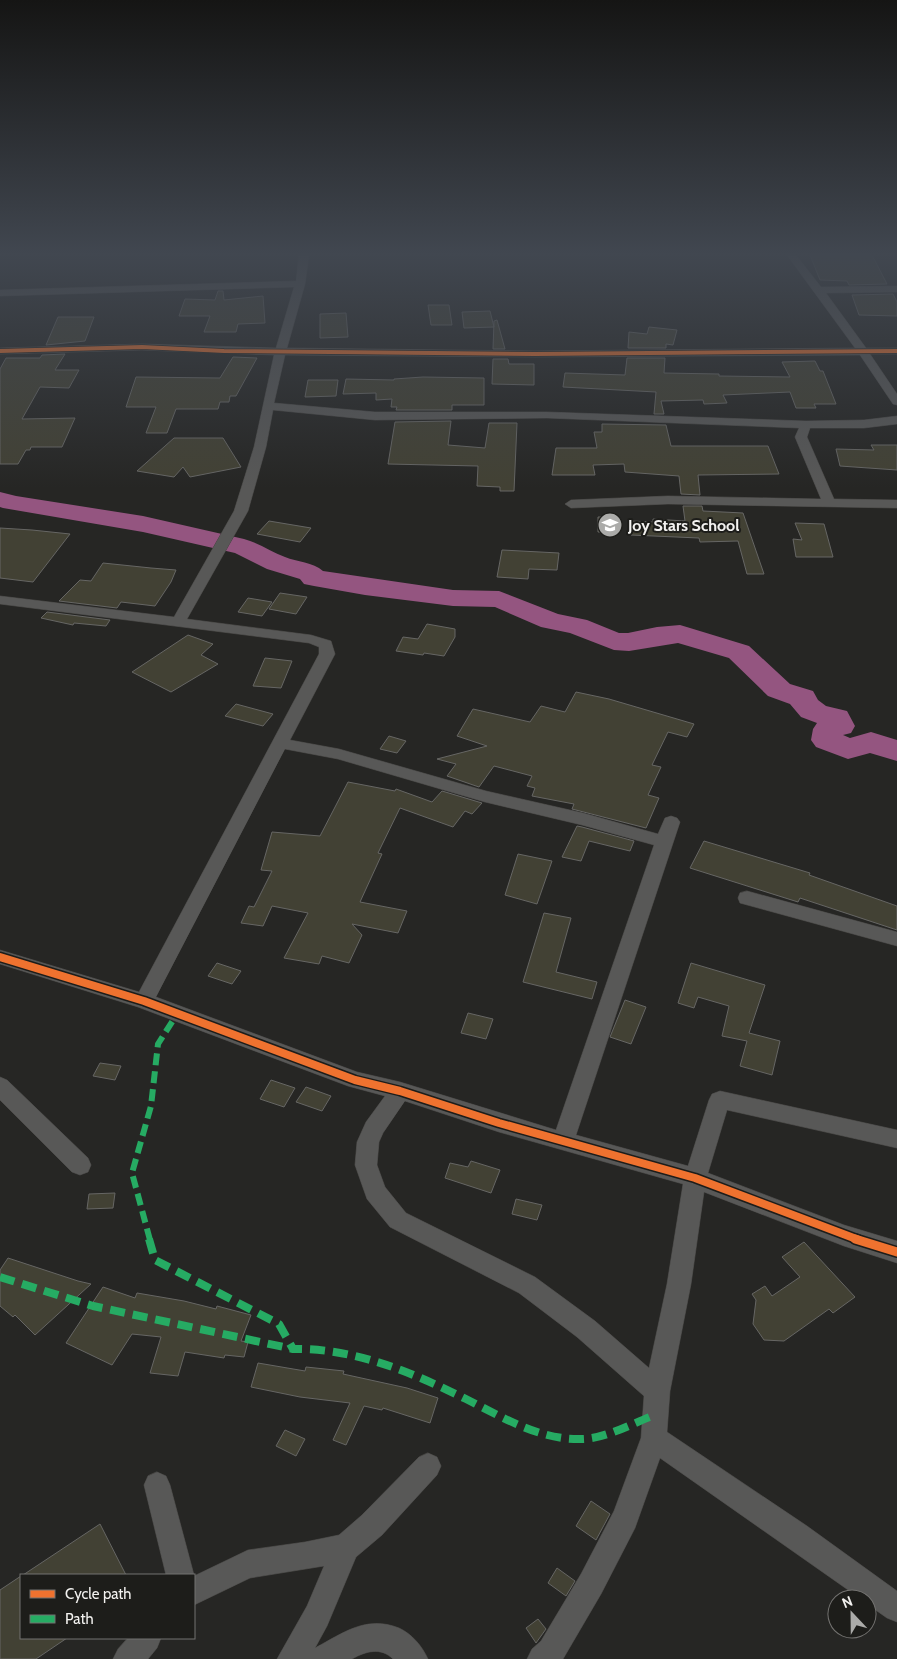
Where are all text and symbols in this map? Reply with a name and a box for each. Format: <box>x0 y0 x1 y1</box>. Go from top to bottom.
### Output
school or university icon: Joy Stars School <box>597 512 623 538</box>
place label: Joy Stars School <box>627 516 739 535</box>
legend <box>20 1574 195 1639</box>
text: Cycle path <box>65 1585 131 1603</box>
north arrow <box>827 1589 877 1639</box>
text: N <box>839 1592 855 1612</box>
text: Path <box>65 1610 94 1628</box>

